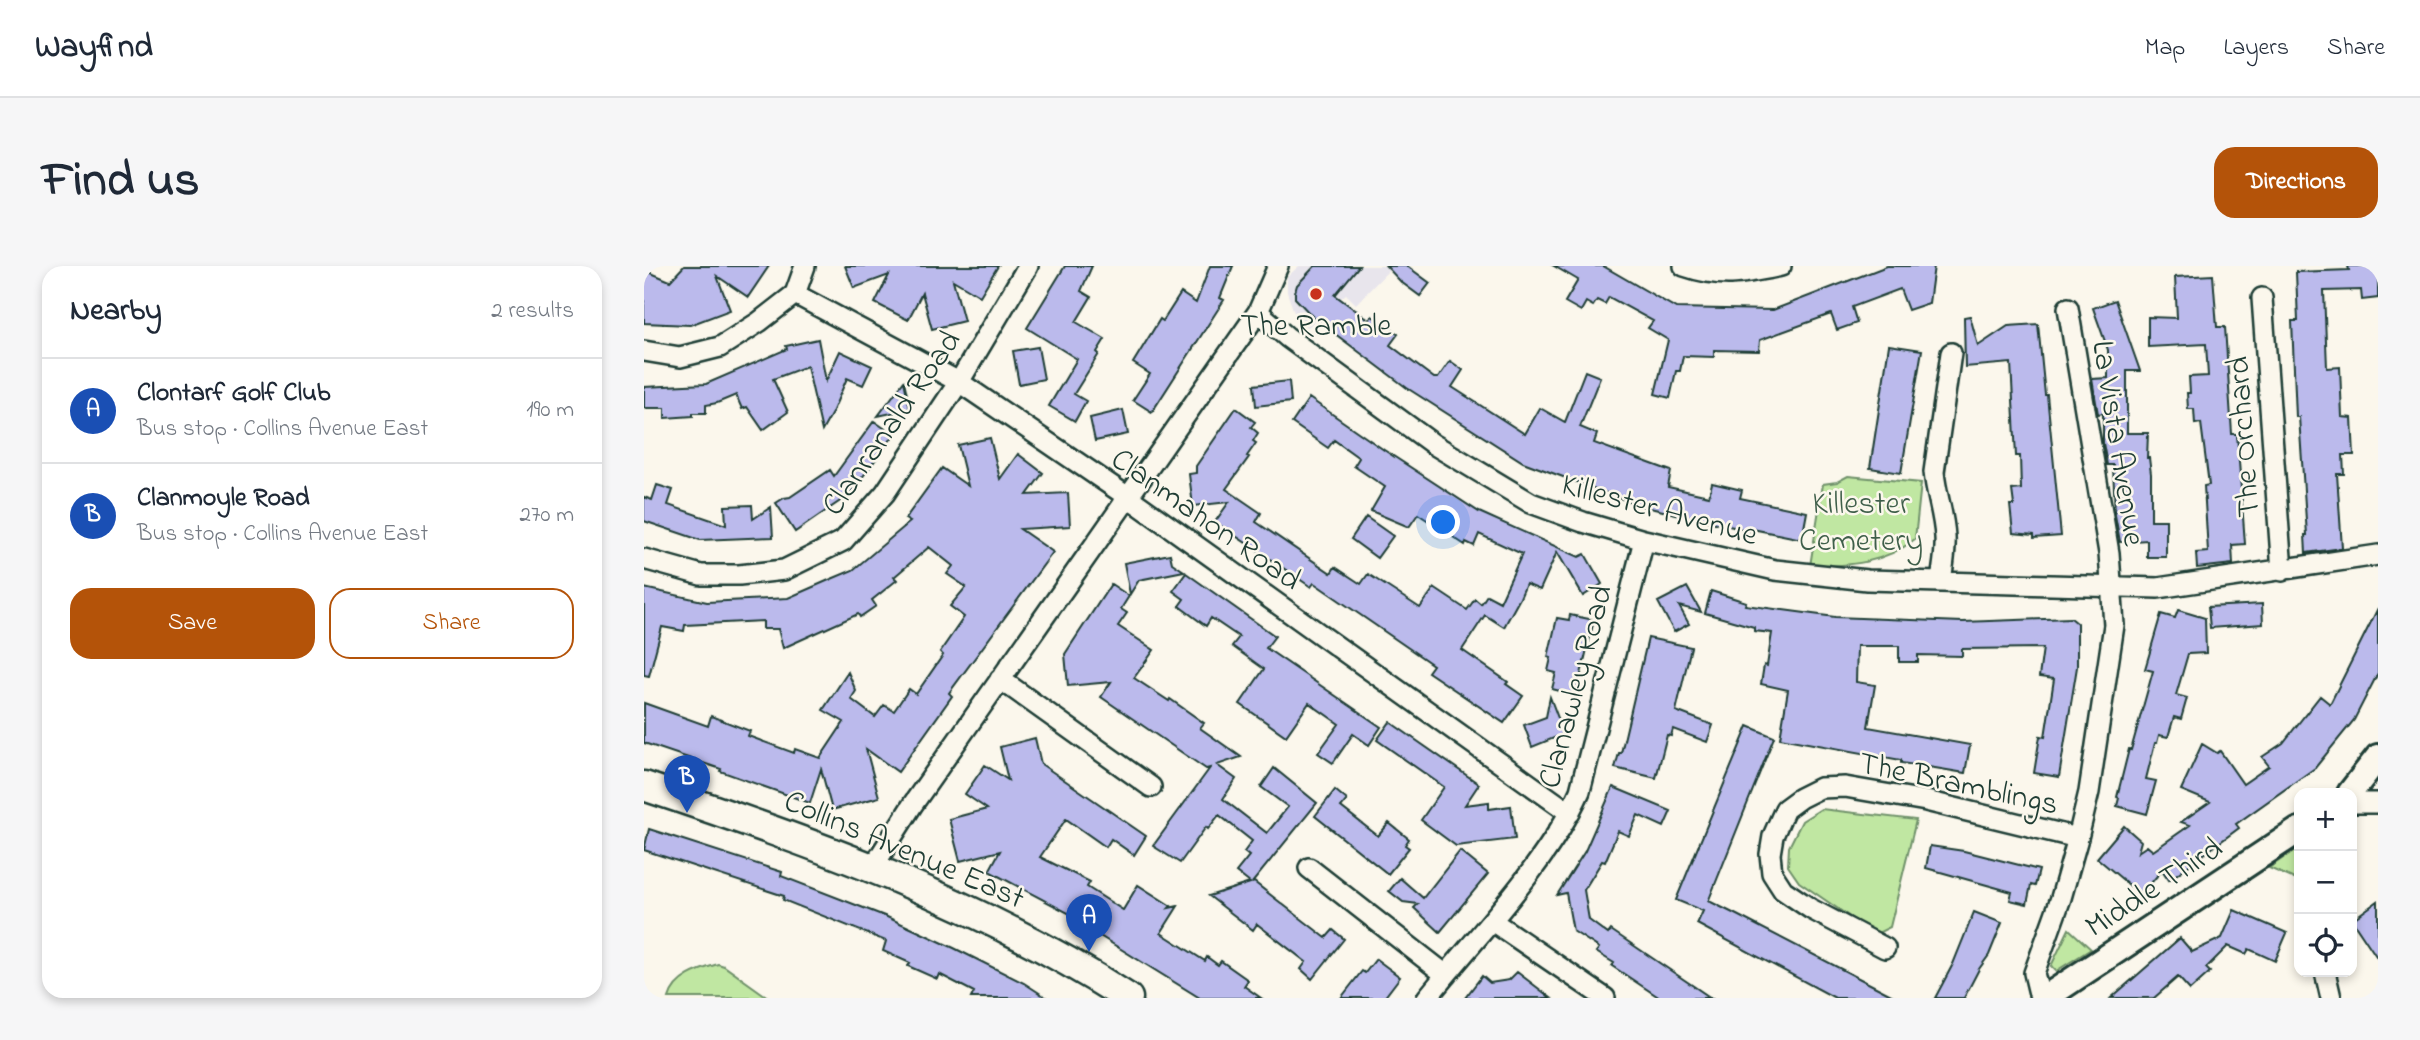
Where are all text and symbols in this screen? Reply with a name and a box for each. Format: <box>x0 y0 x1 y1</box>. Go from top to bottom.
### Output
text: Wayfind <box>35 24 153 72</box>
text: Map <box>2145 31 2185 66</box>
text: Layers <box>2223 31 2289 66</box>
text: Share <box>2327 31 2385 66</box>
text: Find us <box>42 146 199 218</box>
button: Directions <box>2214 147 2378 218</box>
marker: The Ramble <box>1308 286 1324 302</box>
text: Nearby <box>70 290 162 334</box>
text: 2 results <box>491 295 574 328</box>
place label: The Ramble <box>1240 304 1392 351</box>
street label: Clanranald Road <box>811 322 974 526</box>
street label: La Vista Avenue <box>2077 337 2156 550</box>
street label: The Orchard <box>2216 355 2275 519</box>
text: Clontarf Golf Club <box>137 375 331 413</box>
text: A <box>86 394 100 427</box>
text: 190 m <box>526 394 574 427</box>
text: Bus stop · Collins Avenue East <box>137 413 428 446</box>
street label: Clanmahon Road <box>1100 438 1310 604</box>
street label: Killester Avenue <box>1556 463 1763 560</box>
text: Clanmoyle Road <box>137 480 310 518</box>
park label: Killester Cemetery <box>1799 482 1923 566</box>
text: B <box>85 499 101 532</box>
text: 270 m <box>520 499 574 532</box>
your location <box>1426 505 1460 539</box>
text: Bus stop · Collins Avenue East <box>137 518 428 551</box>
street label: Clanawley Road <box>1528 580 1627 794</box>
button: Save <box>70 588 315 659</box>
button: Share <box>329 588 574 659</box>
street label: The Bramblings <box>1854 741 2062 830</box>
pin: B <box>664 755 710 813</box>
street label: Collins Avenue East <box>776 779 1031 923</box>
map controls <box>2294 788 2357 977</box>
button: + <box>2294 788 2357 851</box>
street label: Middle Third <box>2077 827 2233 951</box>
button: − <box>2294 851 2357 914</box>
pin: A <box>1066 894 1112 952</box>
button: locate <box>2294 914 2357 977</box>

